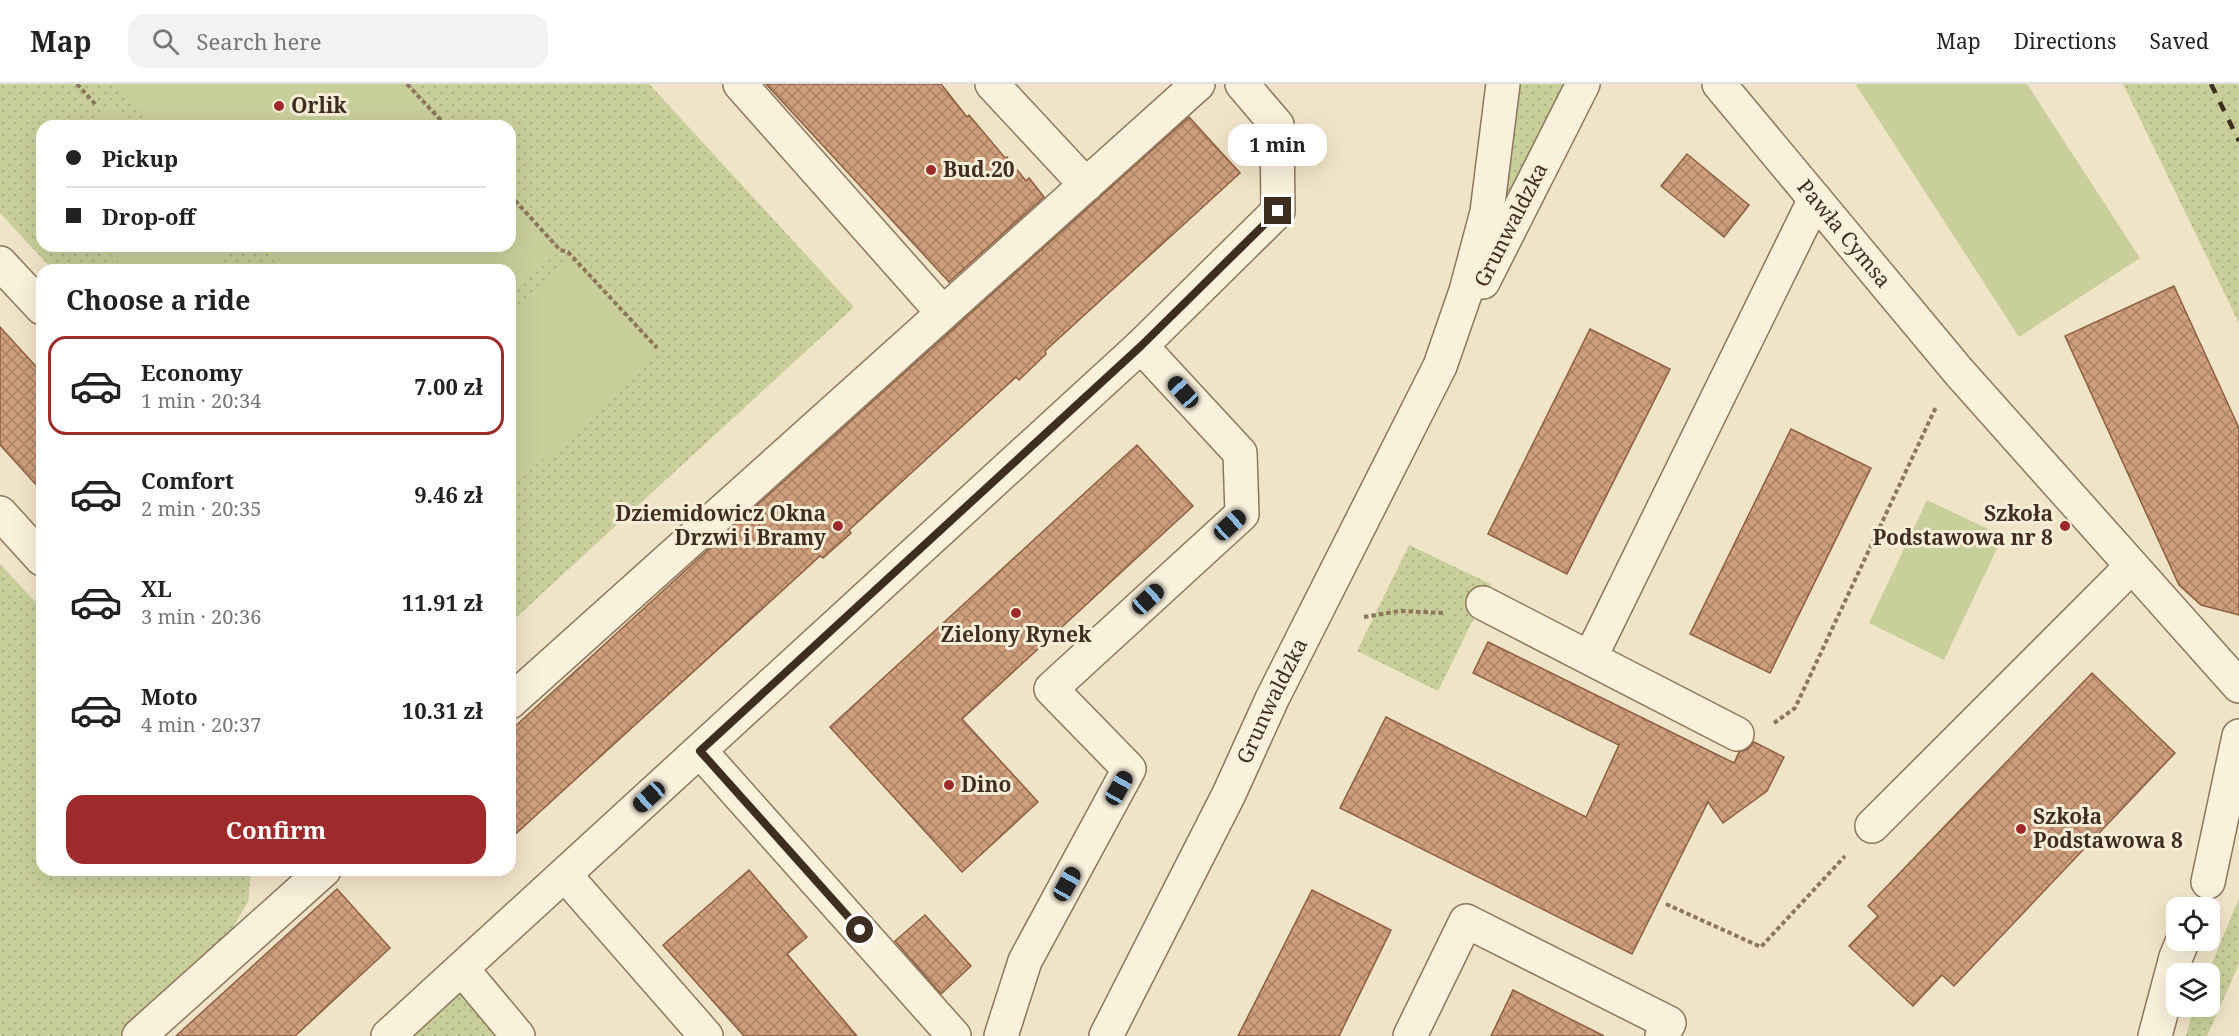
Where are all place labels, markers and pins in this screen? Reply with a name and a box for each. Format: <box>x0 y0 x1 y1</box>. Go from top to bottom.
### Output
place label: Orlik <box>291 91 347 119</box>
marker: Orlik <box>272 99 286 113</box>
place label: Bud.20 <box>943 155 1015 183</box>
marker: Bud.20 <box>924 163 938 177</box>
place label: Dziemidowicz Okna Drzwi i Bramy <box>615 499 827 551</box>
place label: Szkoła Podstawowa nr 8 <box>1873 499 2053 551</box>
marker: Dziemidowicz Okna Drzwi i Bramy <box>831 519 845 533</box>
marker: Szkoła Podstawowa nr 8 <box>2058 519 2072 533</box>
marker: Zielony Rynek <box>1009 606 1023 620</box>
place label: Zielony Rynek <box>941 620 1092 648</box>
place label: Dino <box>961 770 1011 798</box>
marker: Dino <box>942 778 956 792</box>
place label: Szkoła Podstawowa 8 <box>2033 802 2183 854</box>
marker: Szkoła Podstawowa 8 <box>2014 822 2028 836</box>

